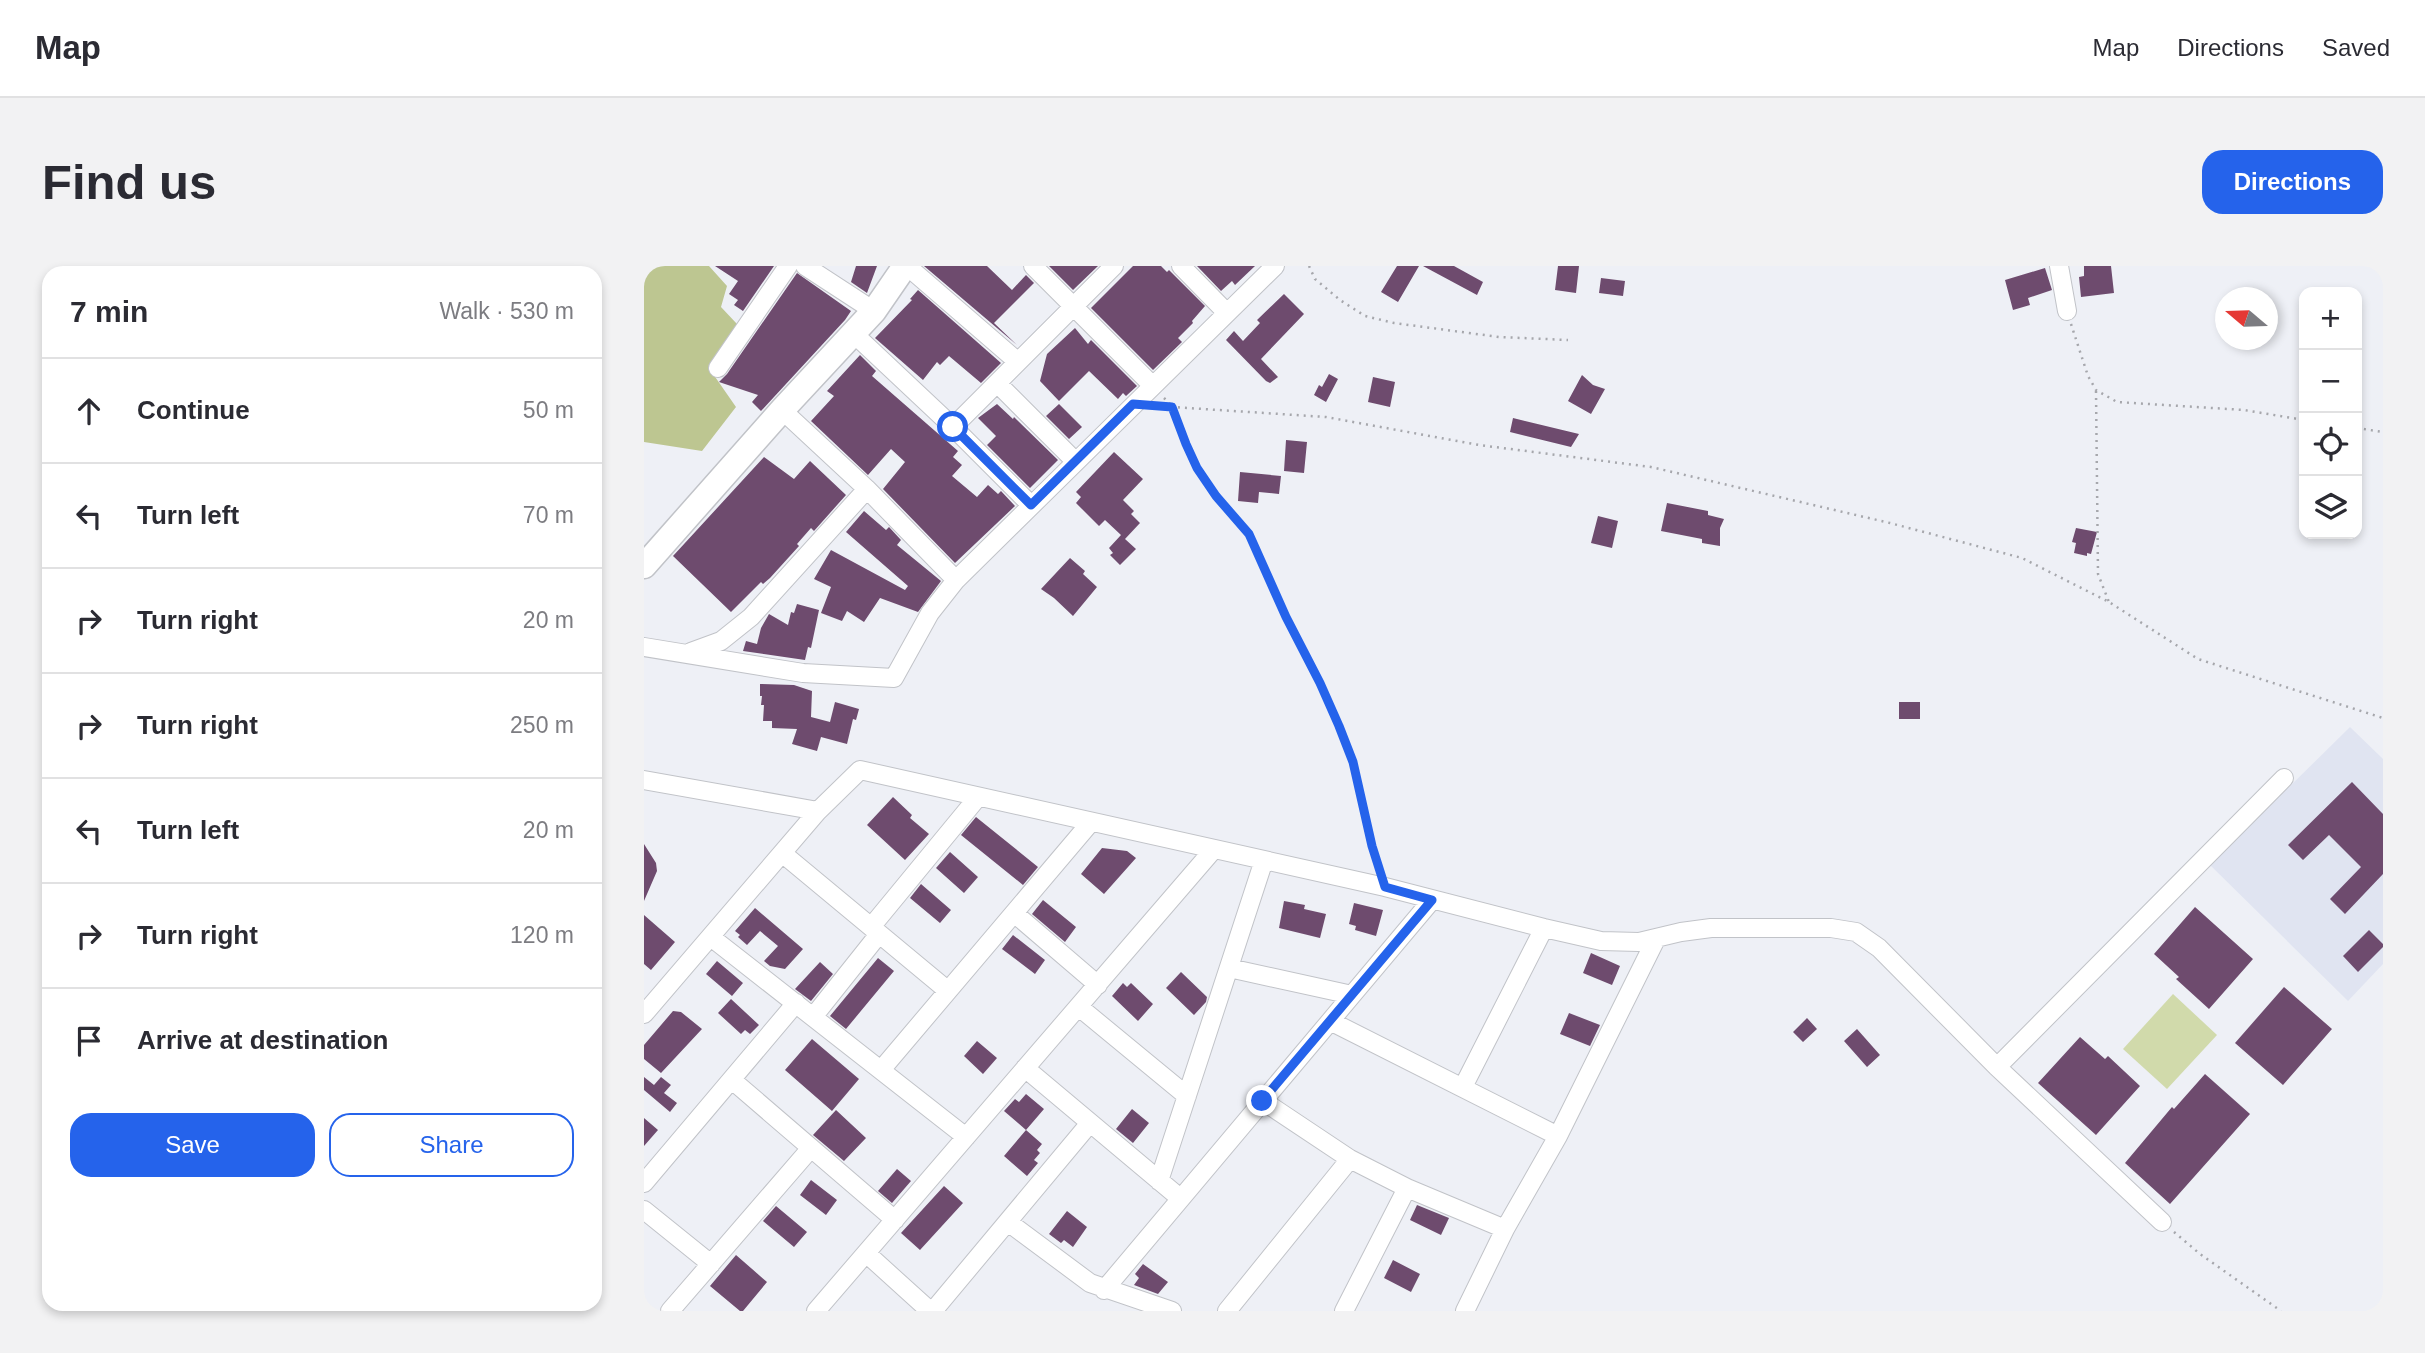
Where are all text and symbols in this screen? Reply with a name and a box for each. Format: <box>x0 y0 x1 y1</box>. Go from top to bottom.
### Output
text: Map <box>35 29 101 66</box>
text: Map <box>2093 34 2139 61</box>
text: Directions <box>2177 34 2284 61</box>
text: Saved <box>2322 34 2390 61</box>
button: Directions <box>2202 150 2383 214</box>
text: Find us <box>42 155 216 209</box>
north arrow <box>2215 287 2278 350</box>
map controls <box>2299 287 2362 539</box>
button: + <box>2299 287 2362 350</box>
text: 7 min <box>70 295 148 328</box>
text: Walk · 530 m <box>439 298 574 324</box>
button: − <box>2299 350 2362 413</box>
icon: ahead <box>70 392 108 430</box>
text: Continue <box>137 395 250 425</box>
text: 50 m <box>523 397 574 423</box>
route start <box>937 411 968 442</box>
button: locate <box>2299 413 2362 476</box>
button: layers <box>2299 476 2362 539</box>
icon: left <box>70 497 108 535</box>
text: Turn left <box>137 500 239 530</box>
text: 70 m <box>523 502 574 528</box>
icon: right <box>70 602 108 640</box>
text: Turn right <box>137 605 258 635</box>
text: 20 m <box>523 607 574 633</box>
icon: right <box>70 707 108 745</box>
text: Turn right <box>137 710 258 740</box>
text: 250 m <box>510 712 574 738</box>
icon: left <box>70 812 108 850</box>
text: Turn left <box>137 815 239 845</box>
text: 20 m <box>523 817 574 843</box>
icon: right <box>70 917 108 955</box>
text: Turn right <box>137 920 258 950</box>
text: 120 m <box>510 922 574 948</box>
icon: arrive <box>70 1022 108 1060</box>
text: Arrive at destination <box>137 1025 388 1055</box>
route end <box>1246 1085 1277 1116</box>
button: Save <box>70 1113 315 1177</box>
button: Share <box>329 1113 574 1177</box>

